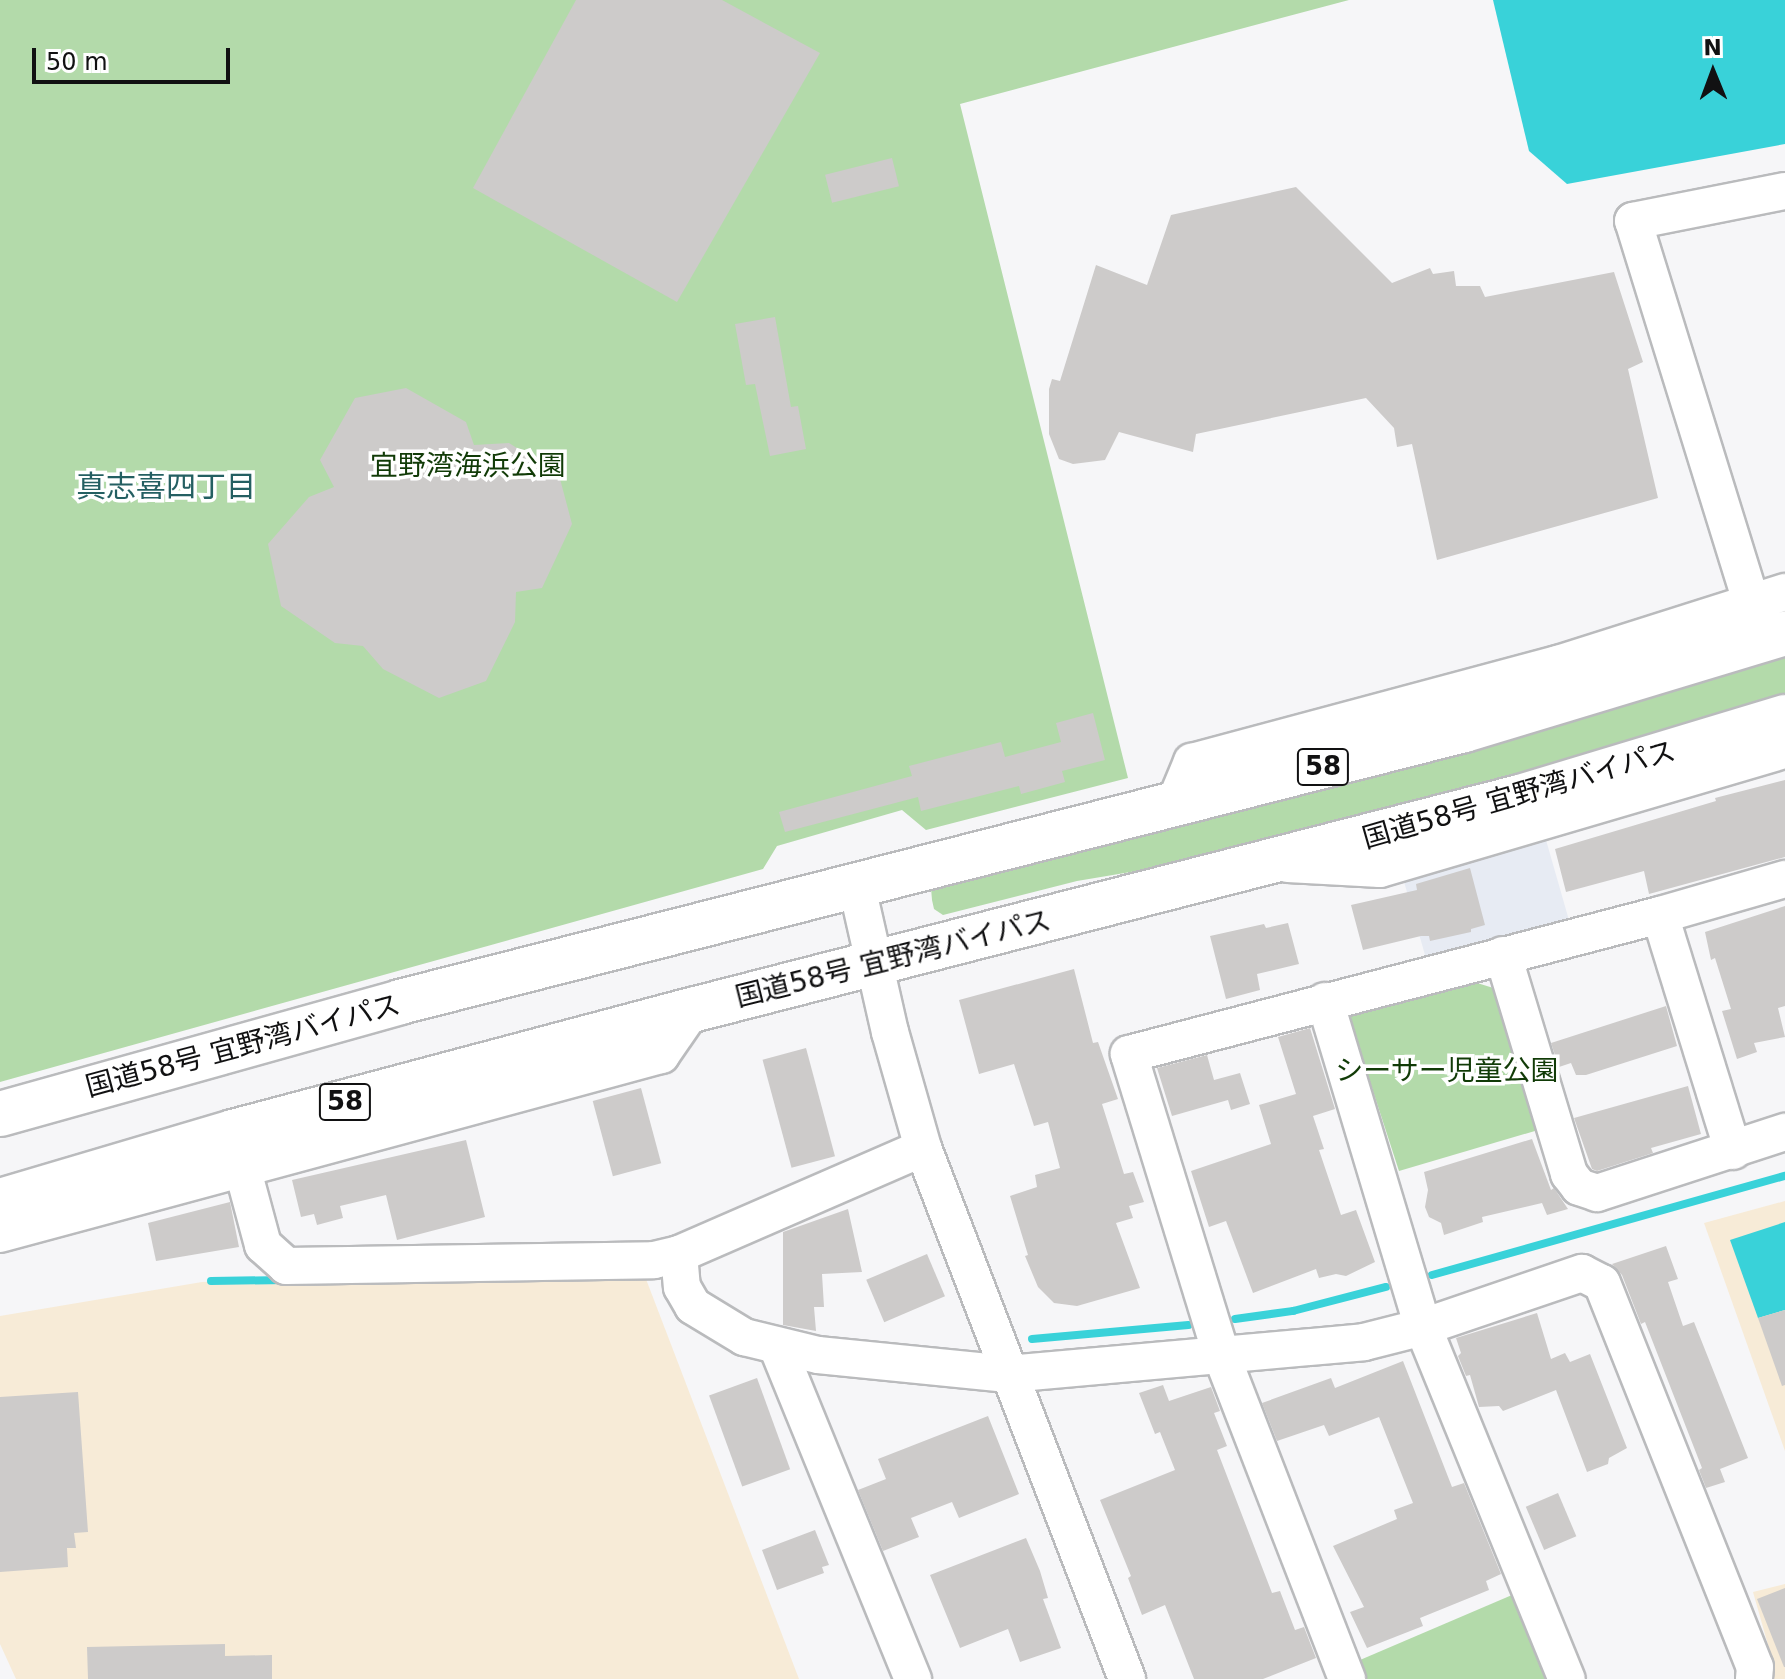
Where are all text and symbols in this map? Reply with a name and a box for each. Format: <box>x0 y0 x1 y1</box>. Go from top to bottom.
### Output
scale bar <box>36 32 234 82</box>
north arrow <box>1673 32 1753 112</box>
text: N <box>1703 35 1722 60</box>
text: 50 m <box>46 48 108 76</box>
park label: 宜野湾海浜公園 <box>370 449 566 483</box>
district label: 真志喜四丁目 <box>76 469 256 505</box>
street label: 国道58号 宜野湾バイパス <box>1358 734 1680 856</box>
road number: 58 <box>1295 745 1351 789</box>
street label: 国道58号 宜野湾バイパス <box>731 903 1055 1015</box>
street label: 国道58号 宜野湾バイパス <box>82 988 404 1104</box>
park label: シーサー児童公園 <box>1335 1054 1559 1088</box>
road number: 58 <box>317 1080 373 1124</box>

